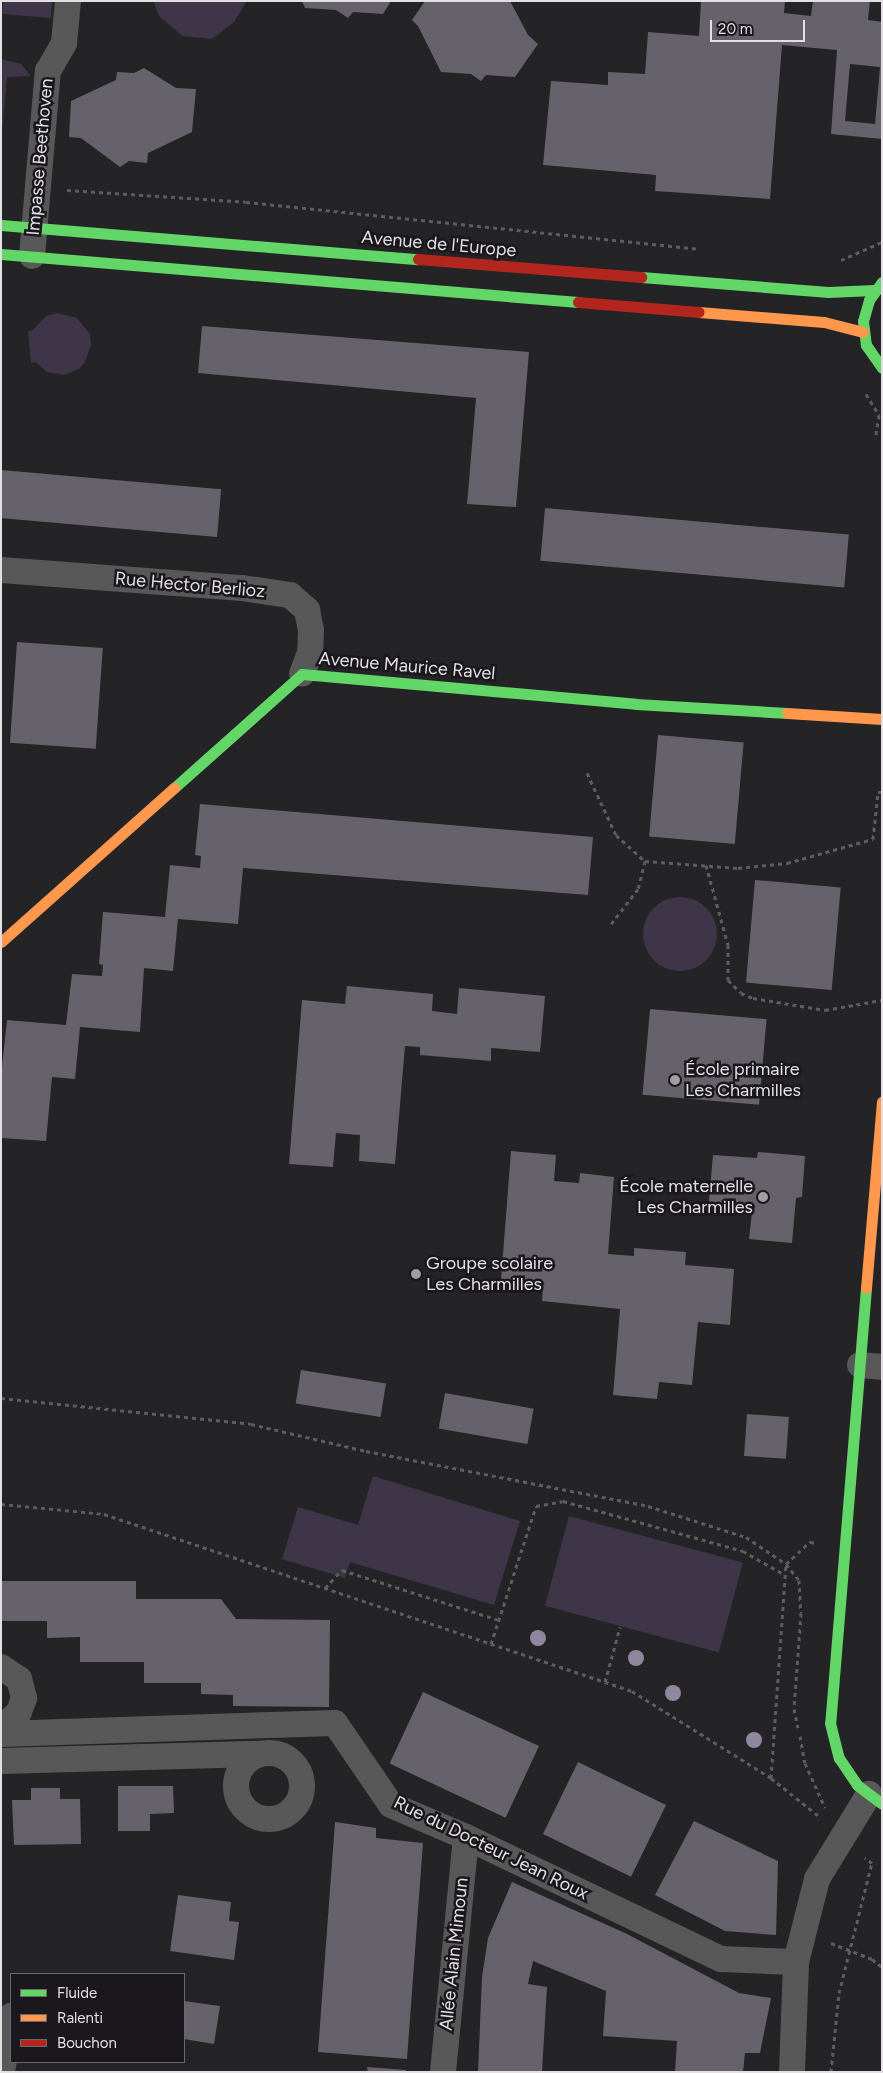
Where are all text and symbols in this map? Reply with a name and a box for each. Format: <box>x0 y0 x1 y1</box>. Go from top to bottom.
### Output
scale bar <box>713 10 808 42</box>
text: 20 m <box>718 20 752 38</box>
street label: Impasse Beethoven <box>22 77 58 237</box>
street label: Avenue de l'Europe <box>361 226 517 262</box>
street label: Rue Hector Berlioz <box>114 568 266 602</box>
street label: Avenue Maurice Ravel <box>318 648 496 684</box>
place label: École primaire Les Charmilles <box>685 1059 801 1102</box>
marker: École primaire Les Charmilles <box>669 1074 681 1086</box>
place label: École maternelle Les Charmilles <box>619 1176 753 1218</box>
marker: École maternelle Les Charmilles <box>757 1191 769 1203</box>
place label: Groupe scolaire Les Charmilles <box>426 1253 553 1296</box>
marker: Groupe scolaire Les Charmilles <box>410 1268 422 1280</box>
street label: Rue du Docteur Jean Roux <box>390 1792 592 1904</box>
street label: Allée Alain Mimoun <box>435 1877 473 2031</box>
legend <box>10 1973 185 2063</box>
text: Fluide <box>57 1984 97 2002</box>
text: Ralenti <box>57 2009 103 2027</box>
text: Bouchon <box>57 2034 117 2052</box>

